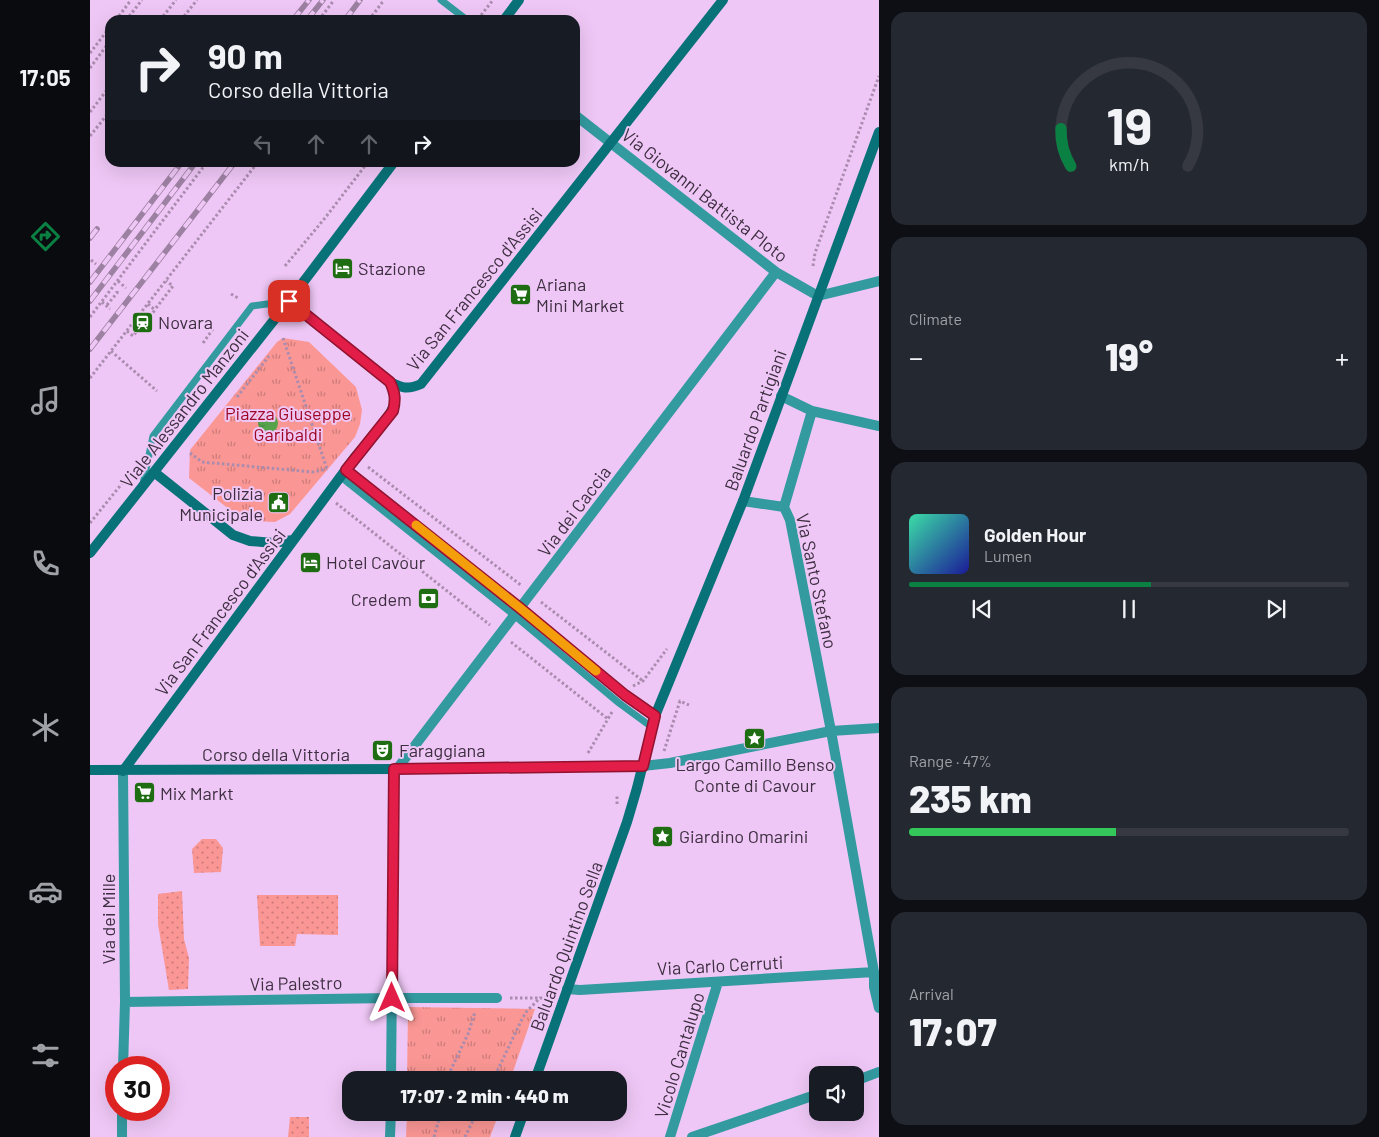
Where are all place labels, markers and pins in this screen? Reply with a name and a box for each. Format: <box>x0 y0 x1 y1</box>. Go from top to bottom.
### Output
hotel icon: Stazione <box>330 256 354 280</box>
place label: Stazione <box>358 257 426 279</box>
place label: Ariana Mini Market <box>536 273 625 316</box>
pin <box>268 280 310 322</box>
supermarket icon: Ariana Mini Market <box>508 282 532 306</box>
station icon: Novara <box>130 310 154 334</box>
place label: Novara <box>158 311 213 333</box>
place label: Polizia Municipale <box>179 482 263 525</box>
public building icon: Polizia Municipale <box>267 491 291 515</box>
hotel icon: Hotel Cavour <box>298 550 322 574</box>
place label: Hotel Cavour <box>326 551 426 573</box>
bank icon: Credem <box>416 587 440 611</box>
place label: Credem <box>351 588 412 610</box>
place icon: Largo Camillo Benso Conte di Cavour <box>743 727 767 751</box>
theatre icon: Faraggiana <box>371 738 395 762</box>
place label: Faraggiana <box>399 739 486 761</box>
place label: Largo Camillo Benso Conte di Cavour <box>675 753 835 796</box>
supermarket icon: Mix Markt <box>132 781 156 805</box>
place label: Mix Markt <box>160 782 234 804</box>
place icon: Giardino Omarini <box>651 824 675 848</box>
place label: Giardino Omarini <box>679 825 808 847</box>

